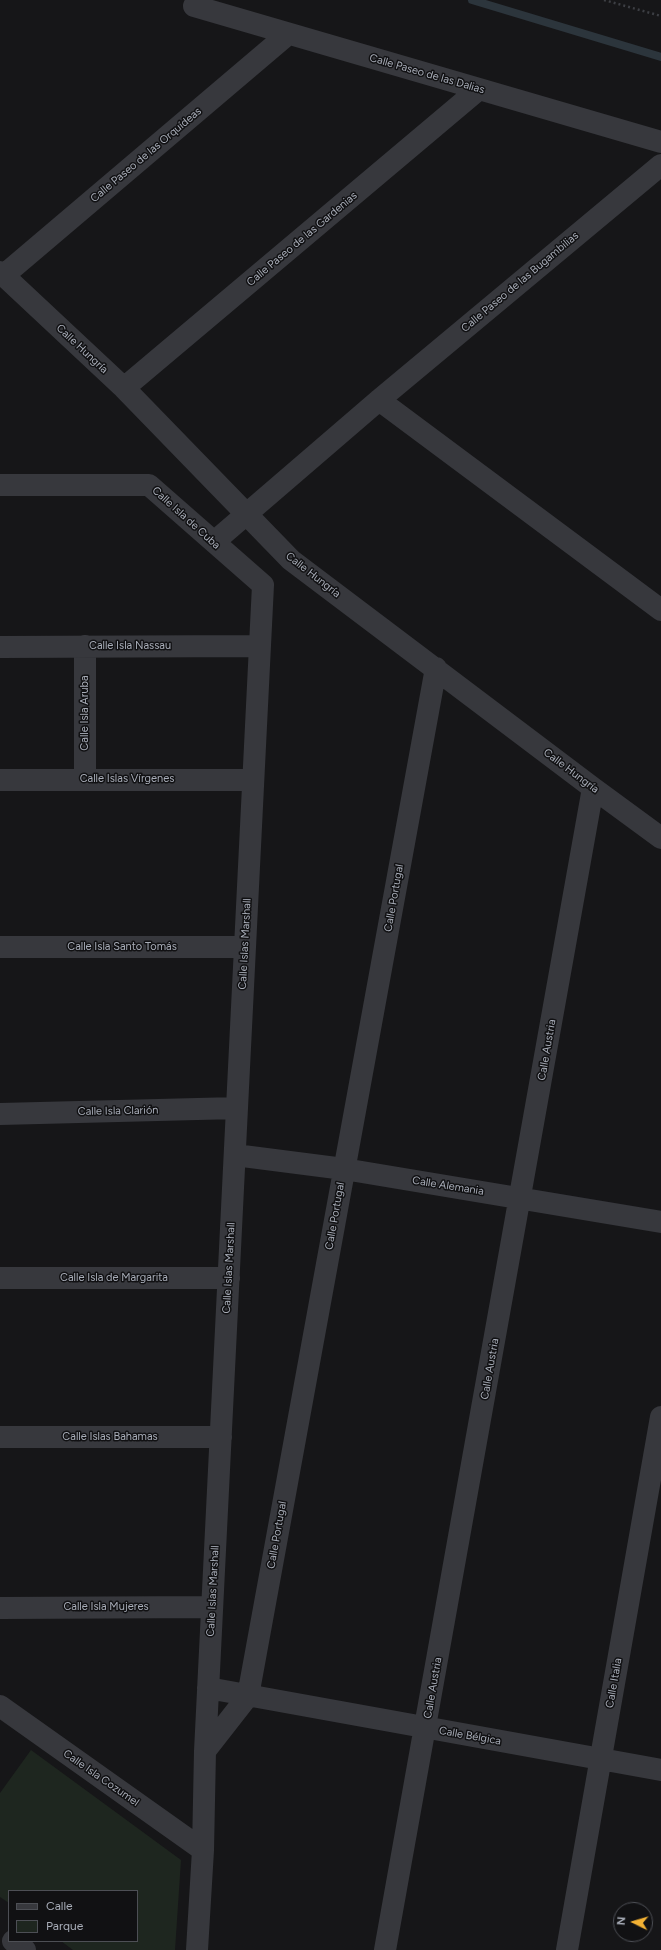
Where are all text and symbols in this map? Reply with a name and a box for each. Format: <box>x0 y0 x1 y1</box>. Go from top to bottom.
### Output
street label: Calle Paseo de las Dalias <box>368 51 486 97</box>
street label: Calle Paseo de las Orquídeas <box>88 105 204 205</box>
street label: Calle Paseo de las Gardenias <box>244 189 360 289</box>
street label: Calle Paseo de las Bugambilias <box>459 229 581 335</box>
street label: Calle Hungría <box>53 322 111 376</box>
street label: Calle Isla de Cuba <box>149 484 223 552</box>
street label: Calle Hungría <box>283 549 343 601</box>
street label: Calle Isla Nassau <box>89 639 171 653</box>
street label: Calle Isla Aruba <box>78 675 92 751</box>
street label: Calle Hungría <box>541 746 601 796</box>
street label: Calle Islas Vírgenes <box>80 772 174 786</box>
street label: Calle Portugal <box>382 863 406 933</box>
street label: Calle Islas Marshall <box>236 898 254 990</box>
street label: Calle Isla Santo Tomás <box>67 940 177 954</box>
street label: Calle Austria <box>535 1018 559 1082</box>
street label: Calle Isla Clarión <box>78 1104 158 1118</box>
street label: Calle Alemania <box>411 1174 485 1198</box>
street label: Calle Portugal <box>323 1181 347 1251</box>
street label: Calle Islas Marshall <box>220 1222 238 1314</box>
street label: Calle Isla de Margarita <box>60 1271 168 1285</box>
street label: Calle Austria <box>478 1337 502 1401</box>
street label: Calle Islas Bahamas <box>62 1430 158 1444</box>
street label: Calle Portugal <box>265 1500 289 1570</box>
street label: Calle Islas Marshall <box>204 1545 222 1637</box>
street label: Calle Isla Mujeres <box>63 1600 149 1614</box>
street label: Calle Austria <box>421 1656 445 1720</box>
street label: Calle Italia <box>603 1657 625 1709</box>
street label: Calle Bélgica <box>438 1724 502 1748</box>
street label: Calle Isla Cozumel <box>61 1747 141 1809</box>
legend <box>8 1890 138 1942</box>
text: Calle <box>46 1899 73 1913</box>
north arrow <box>613 1902 653 1942</box>
text: N <box>615 1916 628 1926</box>
text: Parque <box>46 1919 83 1933</box>

